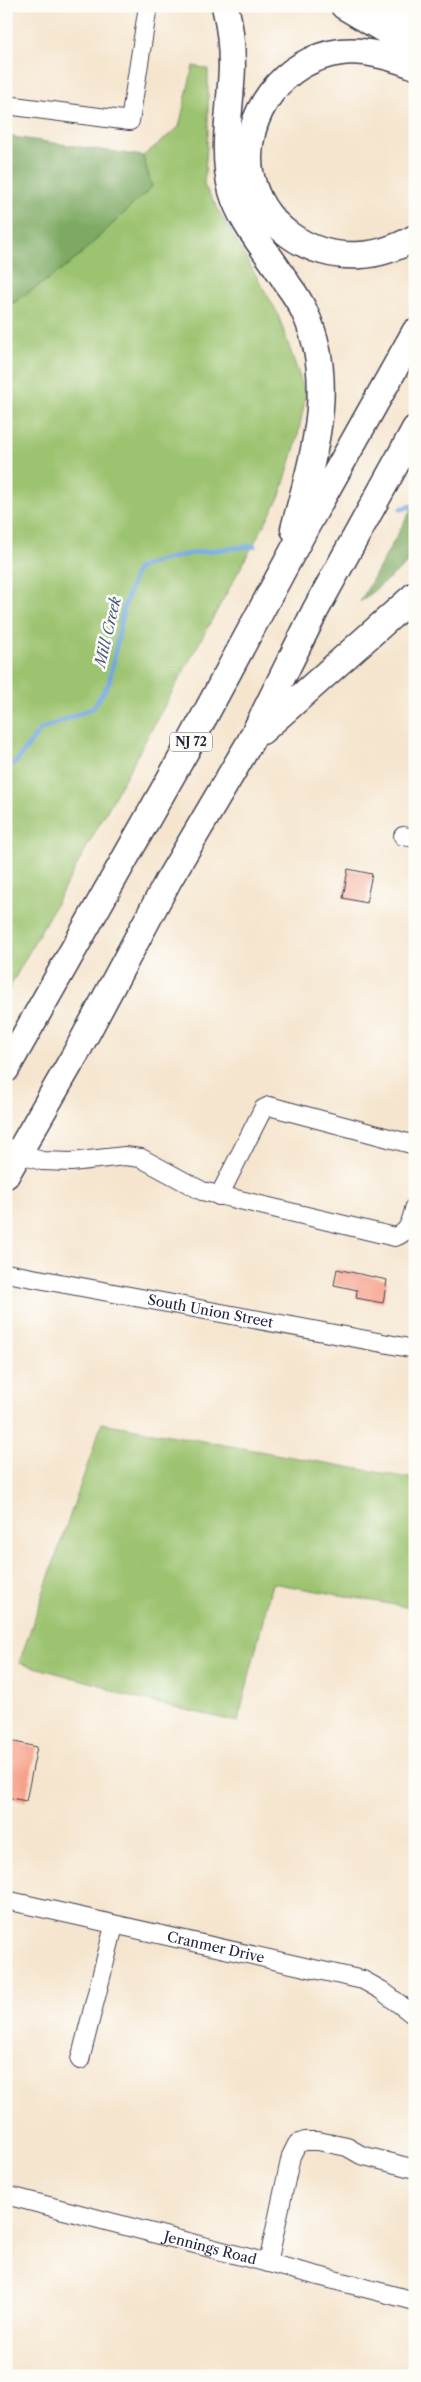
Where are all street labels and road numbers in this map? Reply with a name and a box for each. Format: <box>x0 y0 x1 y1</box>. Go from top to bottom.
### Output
road number: NJ 72 <box>170 732 212 752</box>
street label: South Union Street <box>146 1291 275 1331</box>
street label: Cranmer Drive <box>165 1927 266 1967</box>
street label: Jennings Road <box>160 2227 259 2269</box>

